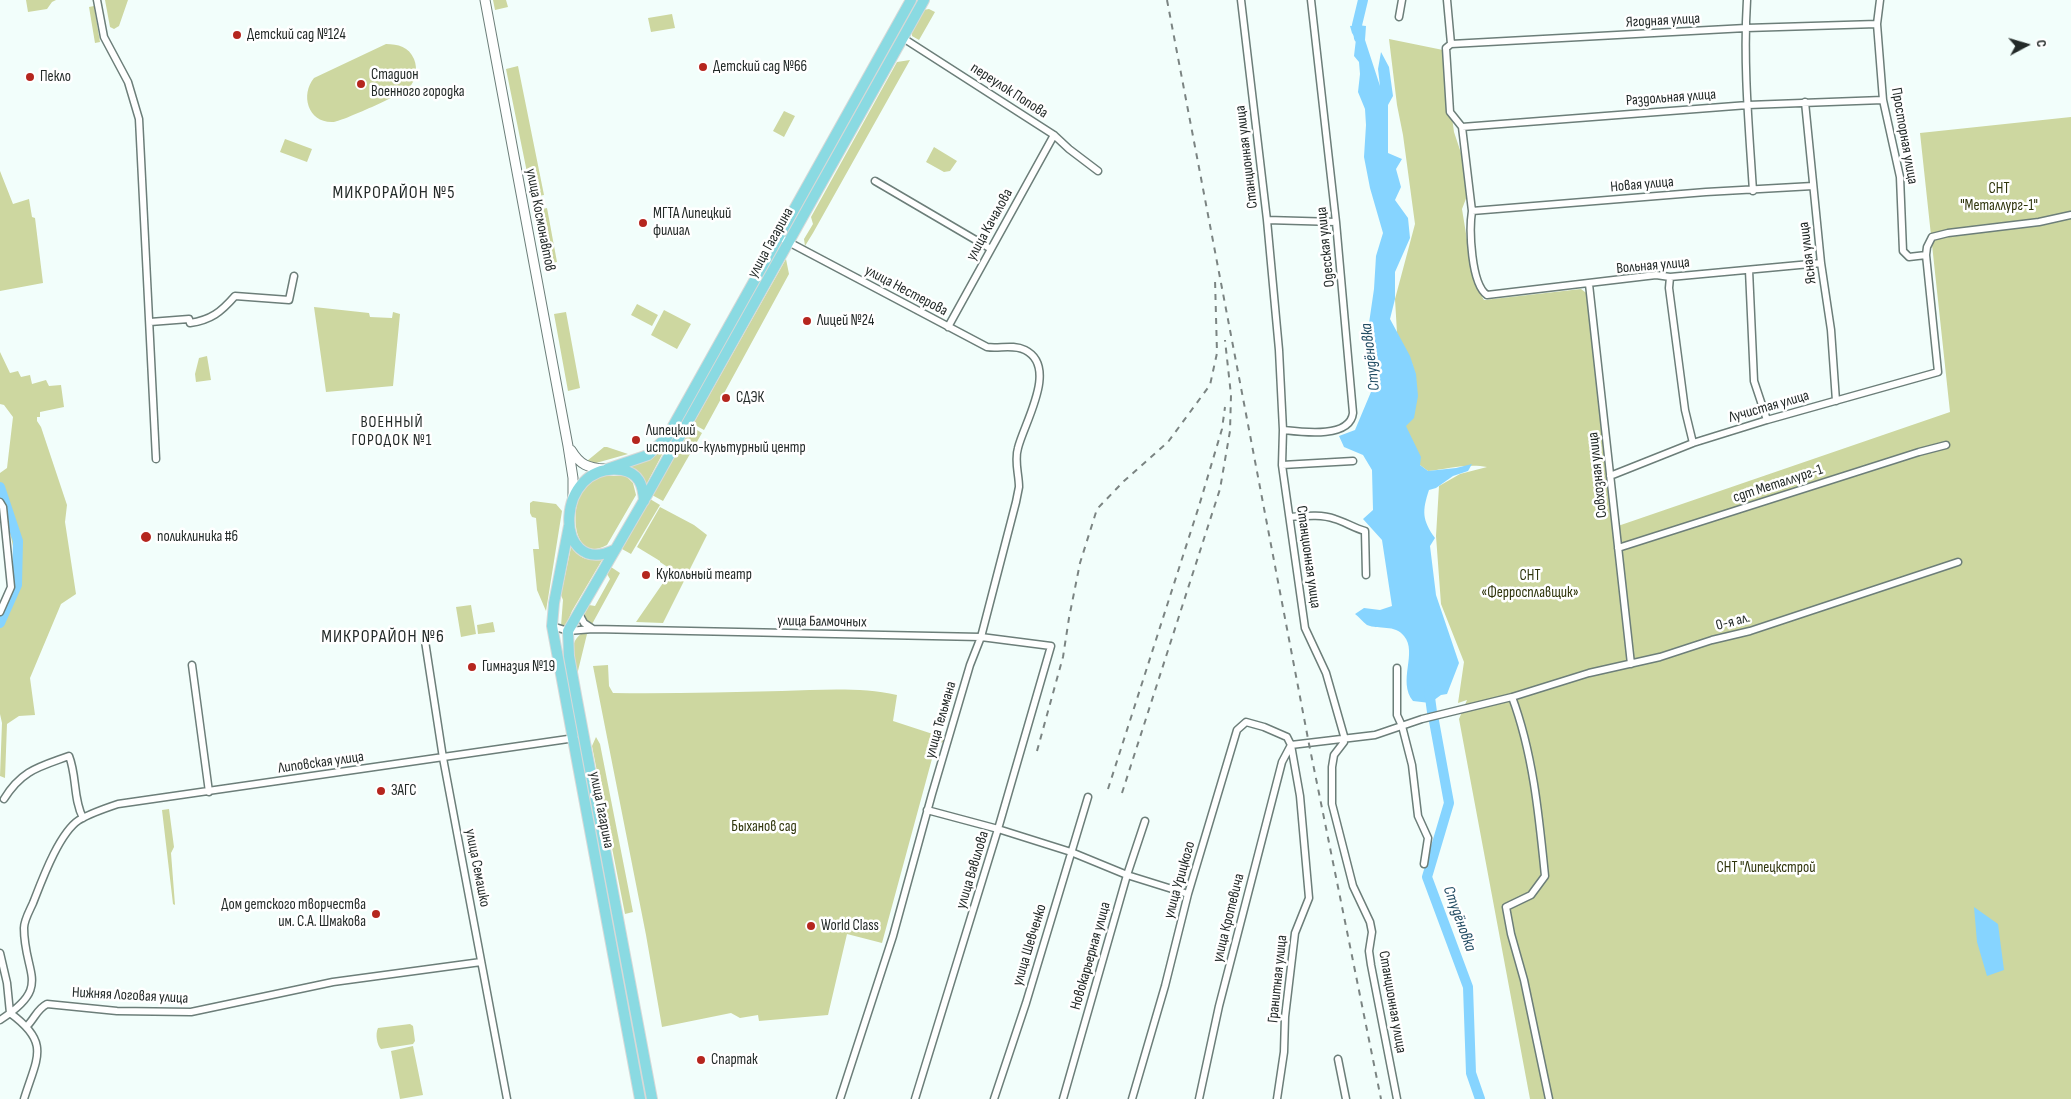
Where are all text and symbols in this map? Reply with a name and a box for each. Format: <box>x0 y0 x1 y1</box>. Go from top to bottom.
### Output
street label: Ягодная улица <box>1625 10 1701 32</box>
north arrow <box>2001 20 2051 70</box>
place label: Детский сад №124 <box>247 26 346 44</box>
marker: Детский сад №124 <box>231 29 243 41</box>
text: С <box>2033 39 2050 48</box>
place label: Детский сад №66 <box>713 58 807 76</box>
street label: переулок Попова <box>967 59 1051 123</box>
marker: Детский сад №66 <box>697 61 709 73</box>
place label: Стадион Военного городка <box>371 66 465 101</box>
place label: Пекло <box>40 68 71 86</box>
marker: Пекло <box>24 71 36 83</box>
marker: Стадион Военного городка <box>355 78 367 90</box>
street label: Раздольная улица <box>1625 86 1717 110</box>
street label: Просторная улица <box>1887 86 1921 186</box>
street label: Станционная улица <box>1232 105 1262 209</box>
street label: улица Космонавтов <box>521 167 559 273</box>
street label: Новая улица <box>1610 173 1674 197</box>
park label: СНТ "Металлург-1" <box>1960 180 2038 215</box>
district label: МИКРОРАЙОН №5 <box>331 182 457 204</box>
street label: улица Качалова <box>963 186 1017 264</box>
place label: МГТА Липецкий филиал <box>653 205 731 240</box>
street label: улица Гагарина <box>744 205 798 281</box>
street label: Одесская улица <box>1313 206 1339 288</box>
marker: МГТА Липецкий филиал <box>637 217 649 229</box>
street label: Ясная улица <box>1795 221 1821 285</box>
street label: Вольная улица <box>1616 254 1690 278</box>
street label: улица Нестерова <box>861 262 951 320</box>
place label: Лицей №24 <box>817 312 874 330</box>
marker: Лицей №24 <box>801 315 813 327</box>
water label: Студёновка <box>1357 322 1385 392</box>
street label: Лучистая улица <box>1727 387 1811 427</box>
place label: СДЭК <box>736 389 764 407</box>
marker: СДЭК <box>720 392 732 404</box>
district label: ВОЕННЫЙ ГОРОДОК №1 <box>350 413 434 451</box>
place label: Липецкий историко-культурный центр <box>646 422 806 457</box>
street label: Совхозная улица <box>1585 431 1611 519</box>
marker: Липецкий историко-культурный центр <box>630 434 642 446</box>
street label: сдт Металлург-1 <box>1731 461 1825 507</box>
street label: Станционная улица <box>1292 504 1324 610</box>
place label: поликлиника #6 <box>157 528 238 546</box>
marker: поликлиника #6 <box>139 530 153 544</box>
place label: Кукольный театр <box>656 566 752 584</box>
park label: СНТ «Ферросплавщик» <box>1481 567 1579 602</box>
marker: Кукольный театр <box>640 569 652 581</box>
street label: 0-я ал. <box>1714 609 1752 635</box>
street label: улица Балмочных <box>777 612 867 632</box>
district label: МИКРОРАЙОН №6 <box>320 626 446 648</box>
place label: Гимназия №19 <box>482 658 555 676</box>
marker: Гимназия №19 <box>466 661 478 673</box>
street label: улица Тельмана <box>921 680 961 760</box>
street label: Липовская улица <box>277 748 365 778</box>
street label: улица Гагарина <box>585 770 617 850</box>
place label: ЗАГС <box>391 782 416 800</box>
marker: ЗАГС <box>375 785 387 797</box>
park label: Быханов сад <box>731 818 797 836</box>
street label: улица Семашко <box>461 827 493 909</box>
street label: улица Вавилова <box>953 829 993 911</box>
street label: улица Урицкого <box>1160 839 1200 921</box>
park label: СНТ "Липецкстрой <box>1717 859 1815 877</box>
street label: улица Кротевича <box>1209 872 1249 964</box>
water label: Студёновка <box>1438 884 1480 954</box>
place label: Дом детского творчества им. С.А. Шмакова <box>221 896 366 931</box>
street label: Новокарьерная улица <box>1067 900 1115 1012</box>
street label: улица Шевченко <box>1009 902 1051 988</box>
marker: Дом детского творчества им. С.А. Шмакова <box>370 908 382 920</box>
place label: World Class <box>821 917 879 935</box>
marker: World Class <box>805 920 817 932</box>
street label: Гранитная улица <box>1264 934 1292 1024</box>
street label: Станционная улица <box>1374 949 1410 1055</box>
street label: Нижняя Логовая улица <box>71 984 189 1008</box>
place label: Спартак <box>711 1051 758 1069</box>
marker: Спартак <box>695 1054 707 1066</box>

